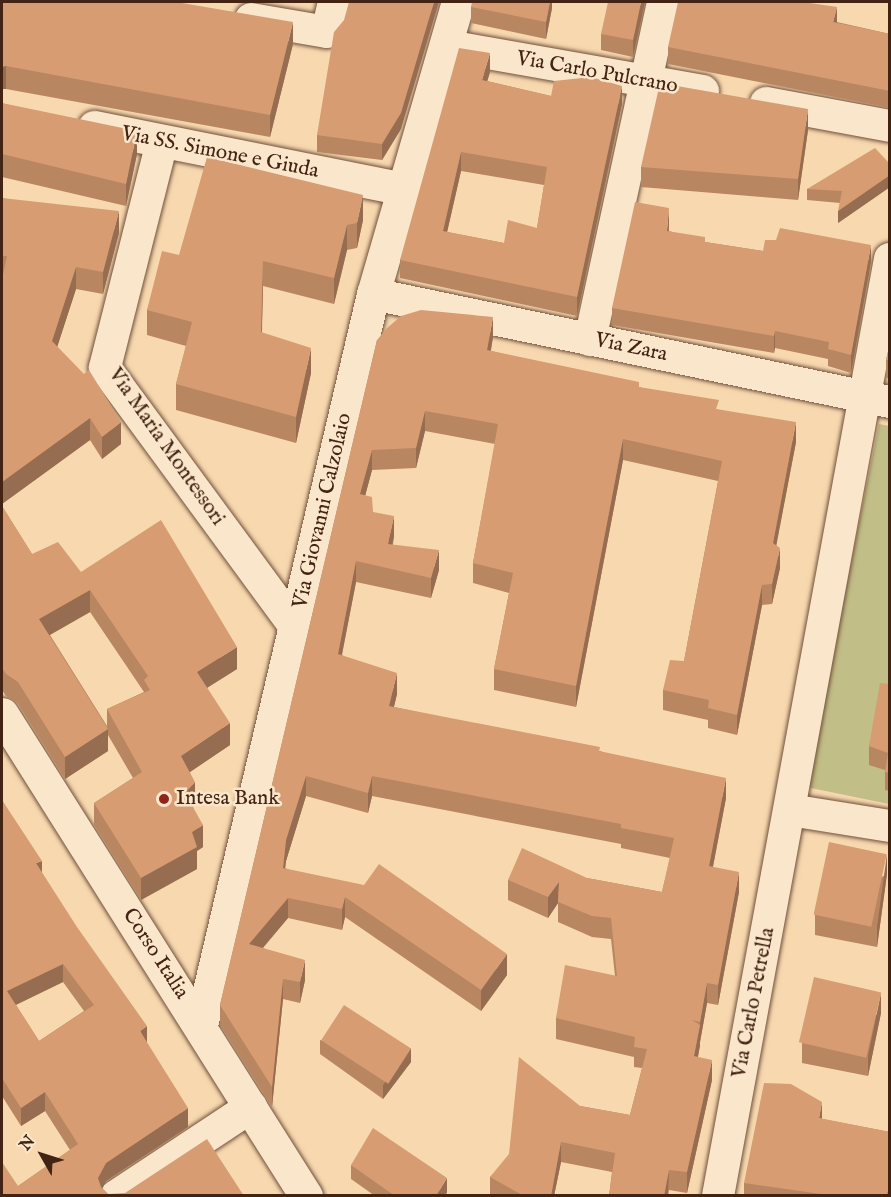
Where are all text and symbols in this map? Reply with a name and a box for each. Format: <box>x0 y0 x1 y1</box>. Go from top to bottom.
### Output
street label: Via Carlo Pulcrano <box>514 46 680 100</box>
street label: Via SS. Simone e Giuda <box>119 122 321 184</box>
street label: Via Zara <box>592 328 670 368</box>
street label: Via Maria Montessori <box>102 363 230 531</box>
street label: Via Giovanni Calzolaio <box>288 411 358 611</box>
place label: Intesa Bank <box>176 786 279 812</box>
marker: Intesa Bank <box>157 792 171 806</box>
street label: Corso Italia <box>116 904 194 1004</box>
street label: Via Carlo Petrella <box>727 926 781 1080</box>
north arrow <box>12 1125 72 1185</box>
text: N <box>16 1132 40 1155</box>

